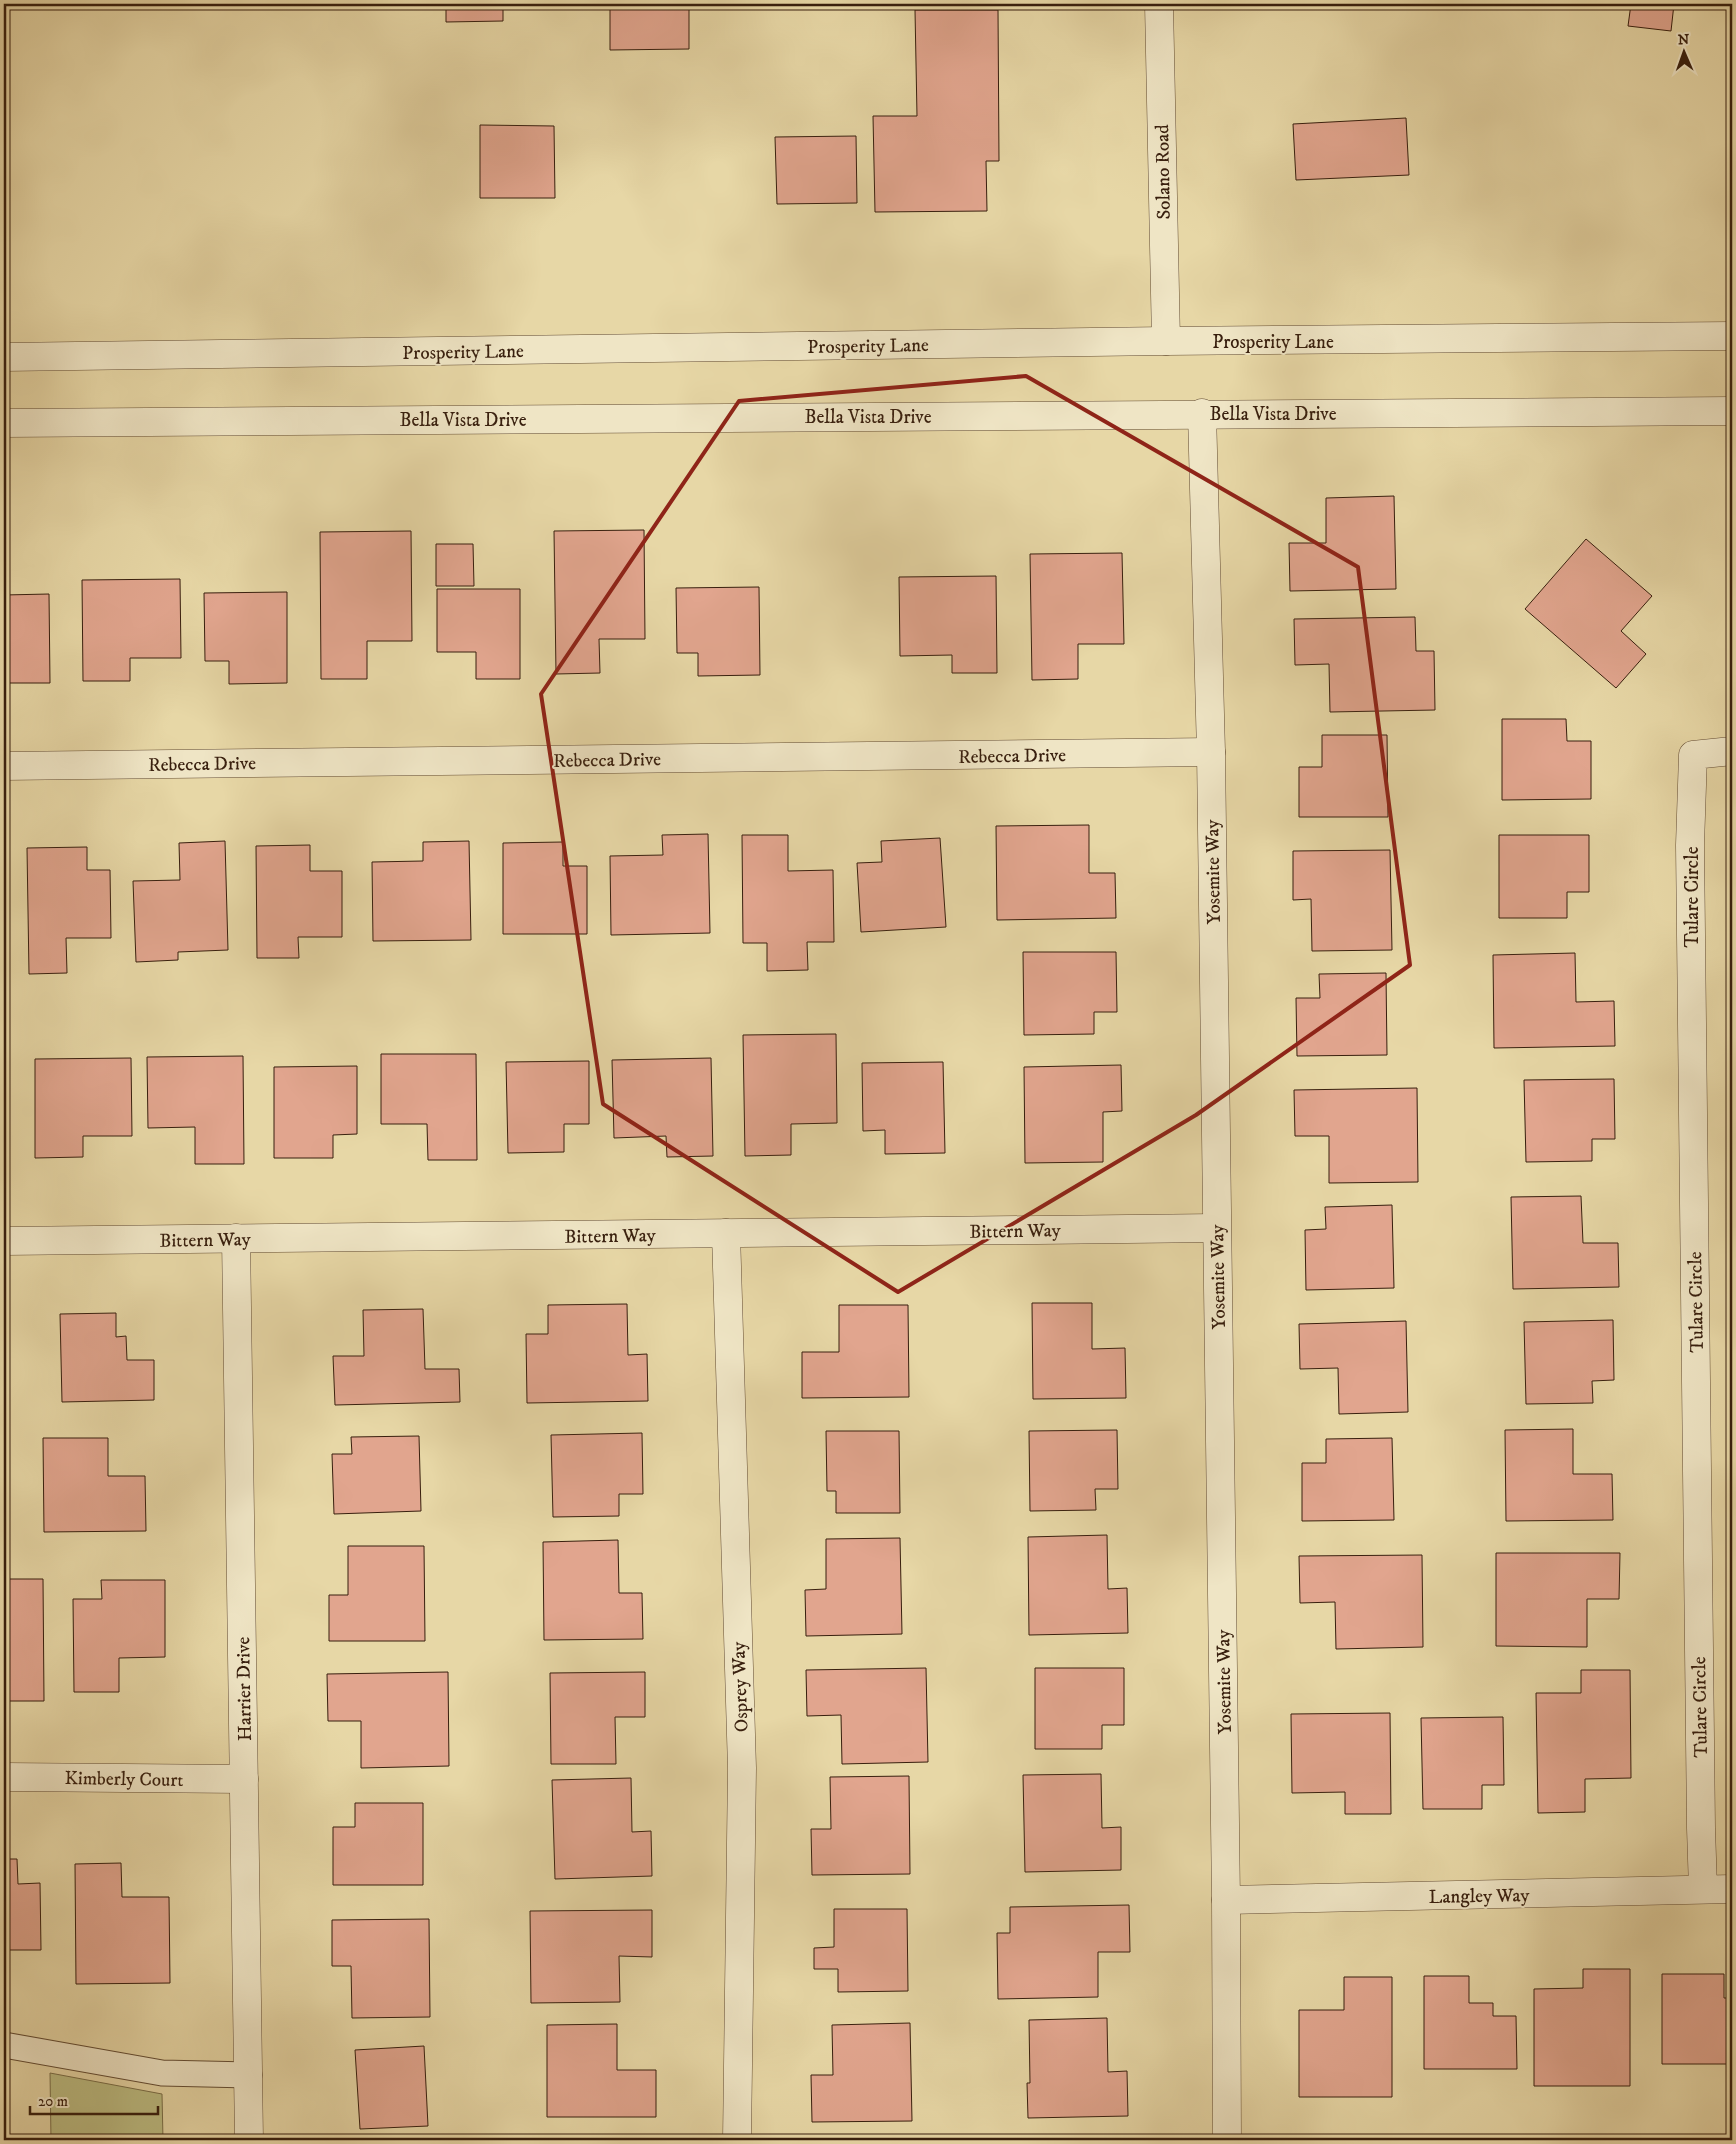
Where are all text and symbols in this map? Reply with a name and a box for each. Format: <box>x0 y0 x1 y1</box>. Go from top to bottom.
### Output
north arrow <box>1658 28 1708 78</box>
text: N <box>1678 31 1690 49</box>
street label: Solano Road <box>1151 124 1176 220</box>
street label: Prosperity Lane <box>1212 331 1334 354</box>
street label: Prosperity Lane <box>807 334 929 359</box>
street label: Prosperity Lane <box>402 340 524 365</box>
street label: Bella Vista Drive <box>1209 403 1337 426</box>
street label: Bella Vista Drive <box>804 406 932 429</box>
street label: Bella Vista Drive <box>399 409 527 432</box>
street label: Rebecca Drive <box>958 744 1066 769</box>
street label: Rebecca Drive <box>553 748 661 773</box>
street label: Rebecca Drive <box>148 752 256 777</box>
street label: Yosemite Way <box>1201 818 1226 924</box>
street label: Tulare Circle <box>1681 846 1704 948</box>
street label: Bittern Way <box>969 1219 1062 1244</box>
street label: Yosemite Way <box>1206 1223 1231 1329</box>
street label: Bittern Way <box>564 1224 657 1249</box>
street label: Bittern Way <box>159 1228 252 1253</box>
street label: Tulare Circle <box>1684 1251 1709 1353</box>
street label: Yosemite Way <box>1212 1628 1237 1734</box>
street label: Harrier Drive <box>232 1636 257 1741</box>
street label: Osprey Way <box>727 1640 754 1733</box>
street label: Tulare Circle <box>1688 1656 1713 1758</box>
street label: Kimberly Court <box>64 1767 184 1792</box>
street label: Langley Way <box>1428 1884 1531 1909</box>
scale bar <box>30 2084 158 2116</box>
text: 20 m <box>38 2092 68 2111</box>

